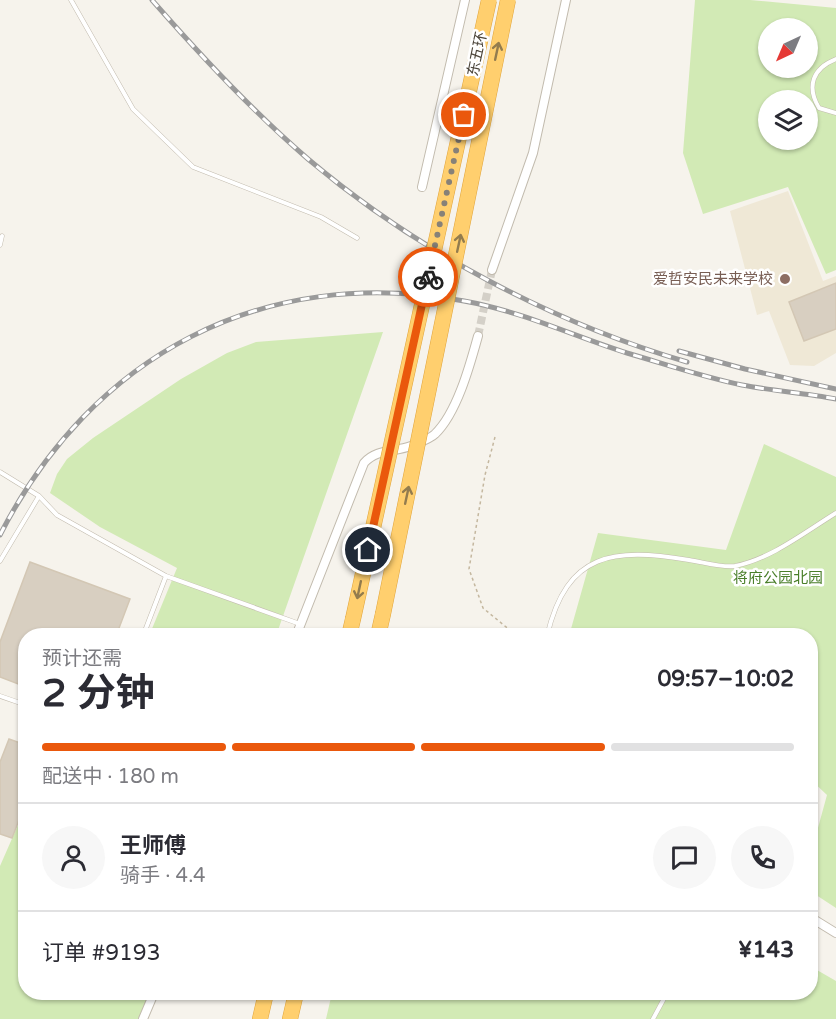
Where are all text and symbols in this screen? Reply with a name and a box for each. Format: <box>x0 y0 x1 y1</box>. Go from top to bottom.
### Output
north arrow <box>758 18 818 78</box>
map controls <box>758 18 818 150</box>
street label: 东五环 <box>464 30 490 78</box>
one-way arrow <box>492 42 504 61</box>
pin <box>438 89 489 140</box>
button: layers <box>758 90 818 150</box>
icon: bag <box>447 98 480 131</box>
one-way arrow <box>453 233 465 252</box>
courier <box>398 247 458 307</box>
icon: bike <box>412 261 445 294</box>
place label: 爱哲安民未来学校 <box>653 270 773 288</box>
marker: 爱哲安民未来学校 <box>778 272 792 286</box>
one-way arrow <box>402 486 413 506</box>
pin <box>342 524 393 575</box>
icon: home <box>351 533 384 566</box>
park label: 将府公园北园 <box>733 569 823 587</box>
one-way arrow <box>353 580 364 600</box>
text: 预计还需 <box>42 647 122 671</box>
text: 09:57–10:02 <box>657 666 794 692</box>
text: 2 分钟 <box>42 670 155 717</box>
text: 配送中 · 180 m <box>42 765 179 789</box>
button: person <box>42 826 105 889</box>
button: chat <box>653 826 716 889</box>
button: phone <box>731 826 794 889</box>
text: 王师傅 <box>120 833 186 859</box>
text: 骑手 · 4.4 <box>120 864 206 888</box>
text: ¥143 <box>738 937 794 963</box>
text: 订单 #9193 <box>42 940 160 966</box>

